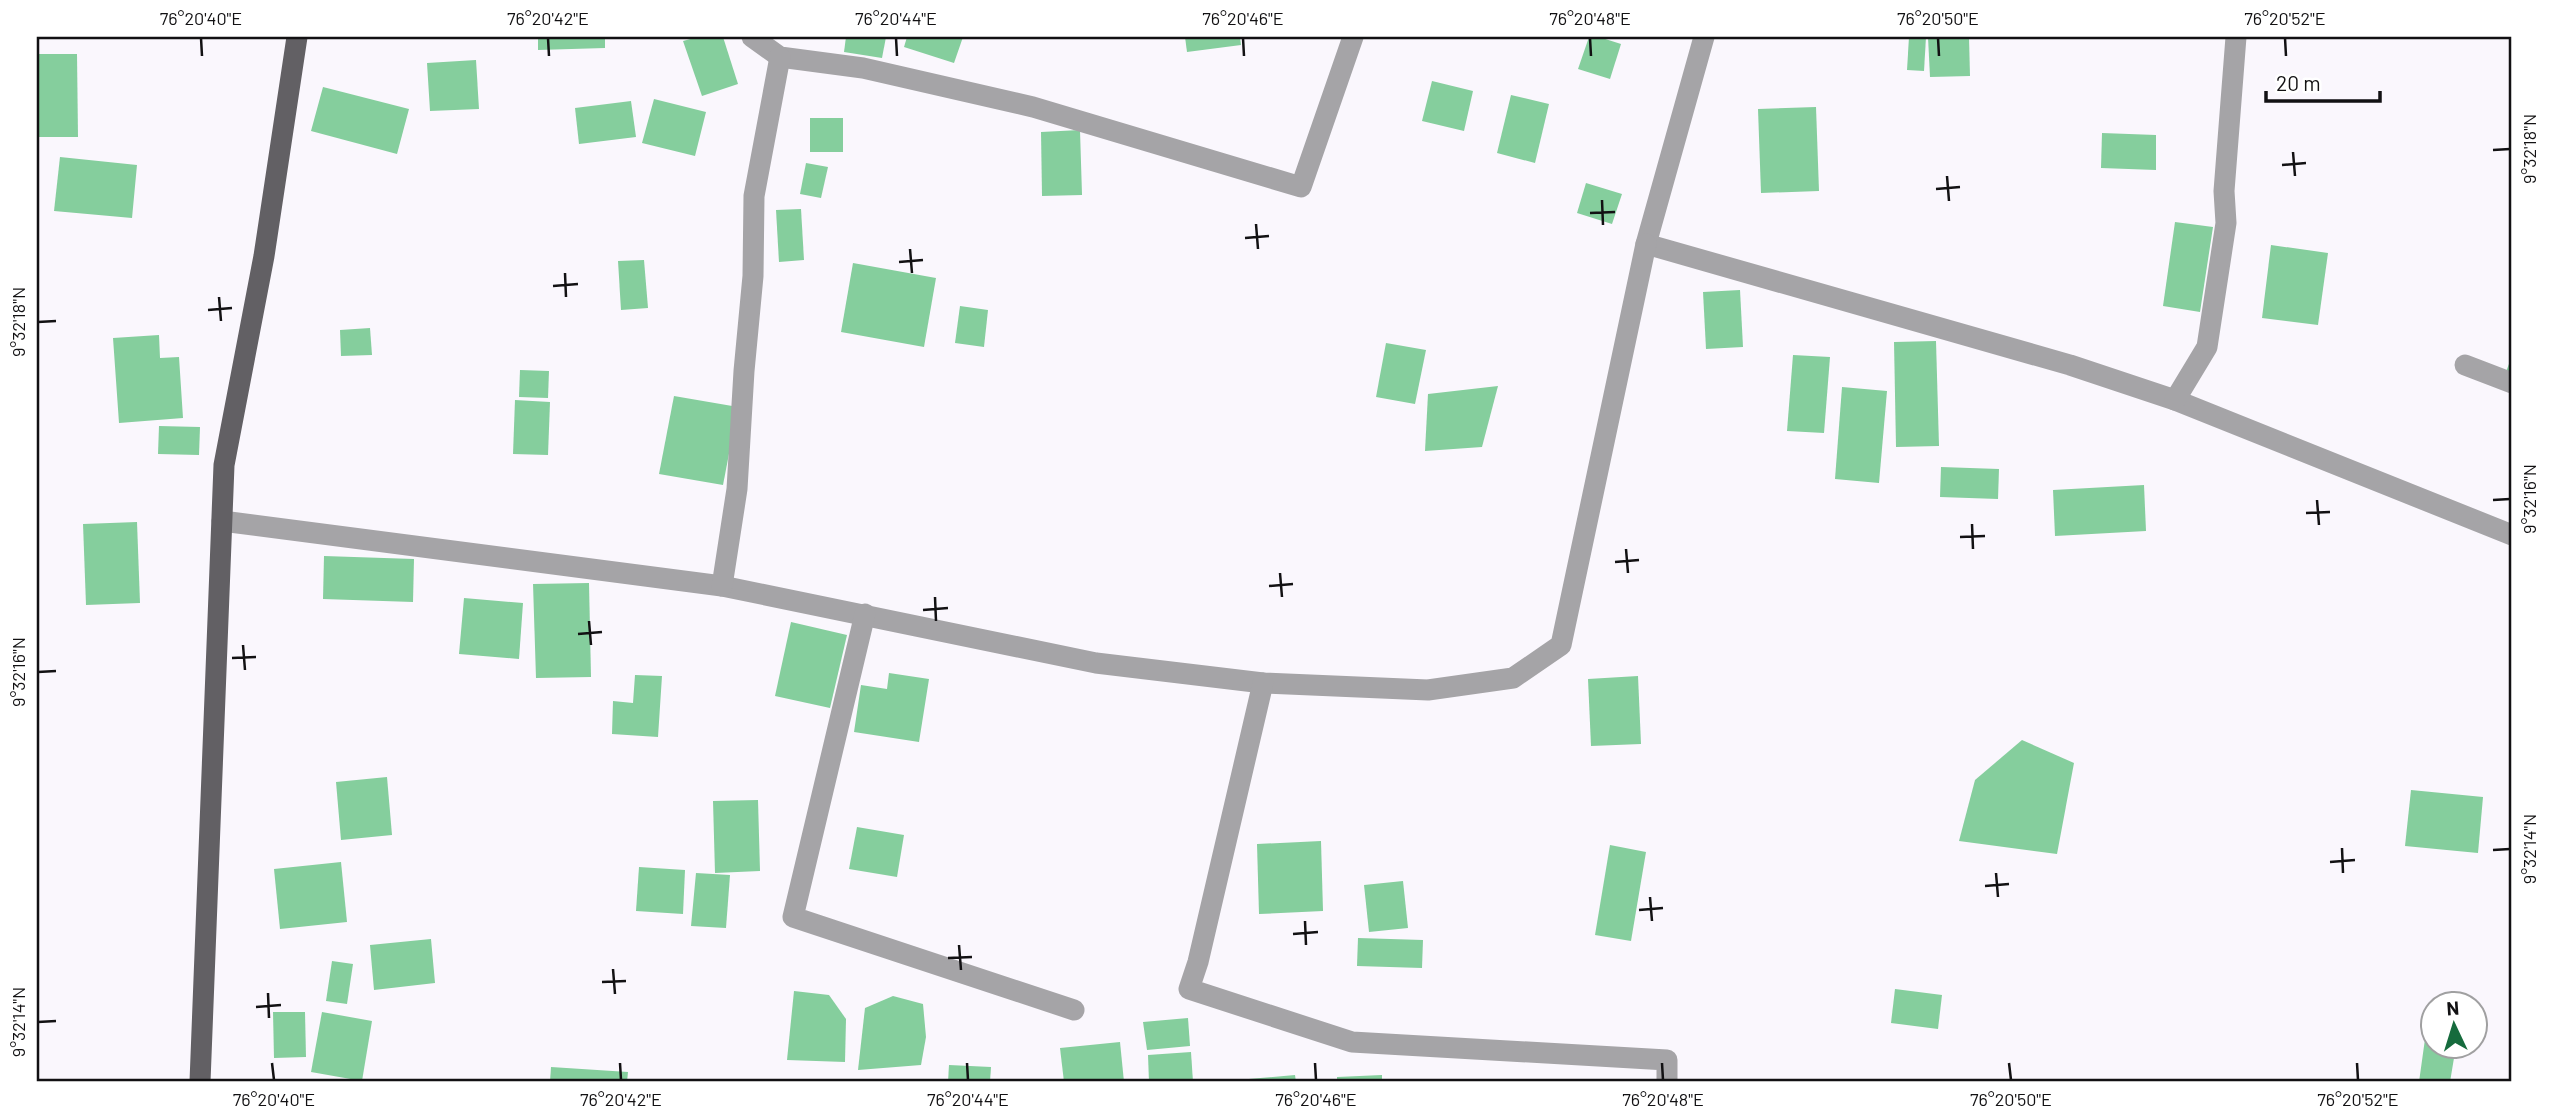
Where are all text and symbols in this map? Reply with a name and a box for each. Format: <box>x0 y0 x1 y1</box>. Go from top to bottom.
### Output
text: 76°20'40"E <box>160 7 242 29</box>
text: 76°20'42"E <box>507 7 589 29</box>
text: 76°20'44"E <box>855 7 937 29</box>
text: 76°20'46"E <box>1202 7 1284 29</box>
text: 76°20'48"E <box>1549 7 1631 29</box>
text: 76°20'50"E <box>1897 7 1979 29</box>
text: 76°20'52"E <box>2244 7 2326 29</box>
scale bar <box>2266 60 2379 104</box>
text: 20 m <box>2276 70 2321 95</box>
text: 9°32'18"N <box>2518 114 2540 184</box>
text: 9°32'18"N <box>7 287 29 357</box>
text: 9°32'16"N <box>2518 464 2540 534</box>
text: 9°32'16"N <box>7 637 29 707</box>
text: 9°32'14"N <box>2518 814 2540 884</box>
text: 9°32'14"N <box>7 987 29 1057</box>
north arrow <box>2420 990 2490 1060</box>
text: N <box>2446 996 2460 1019</box>
text: 76°20'40"E <box>233 1088 315 1110</box>
text: 76°20'42"E <box>580 1088 662 1110</box>
text: 76°20'44"E <box>927 1088 1009 1110</box>
text: 76°20'46"E <box>1275 1088 1357 1110</box>
text: 76°20'48"E <box>1622 1088 1704 1110</box>
text: 76°20'50"E <box>1970 1088 2052 1110</box>
text: 76°20'52"E <box>2317 1088 2399 1110</box>

